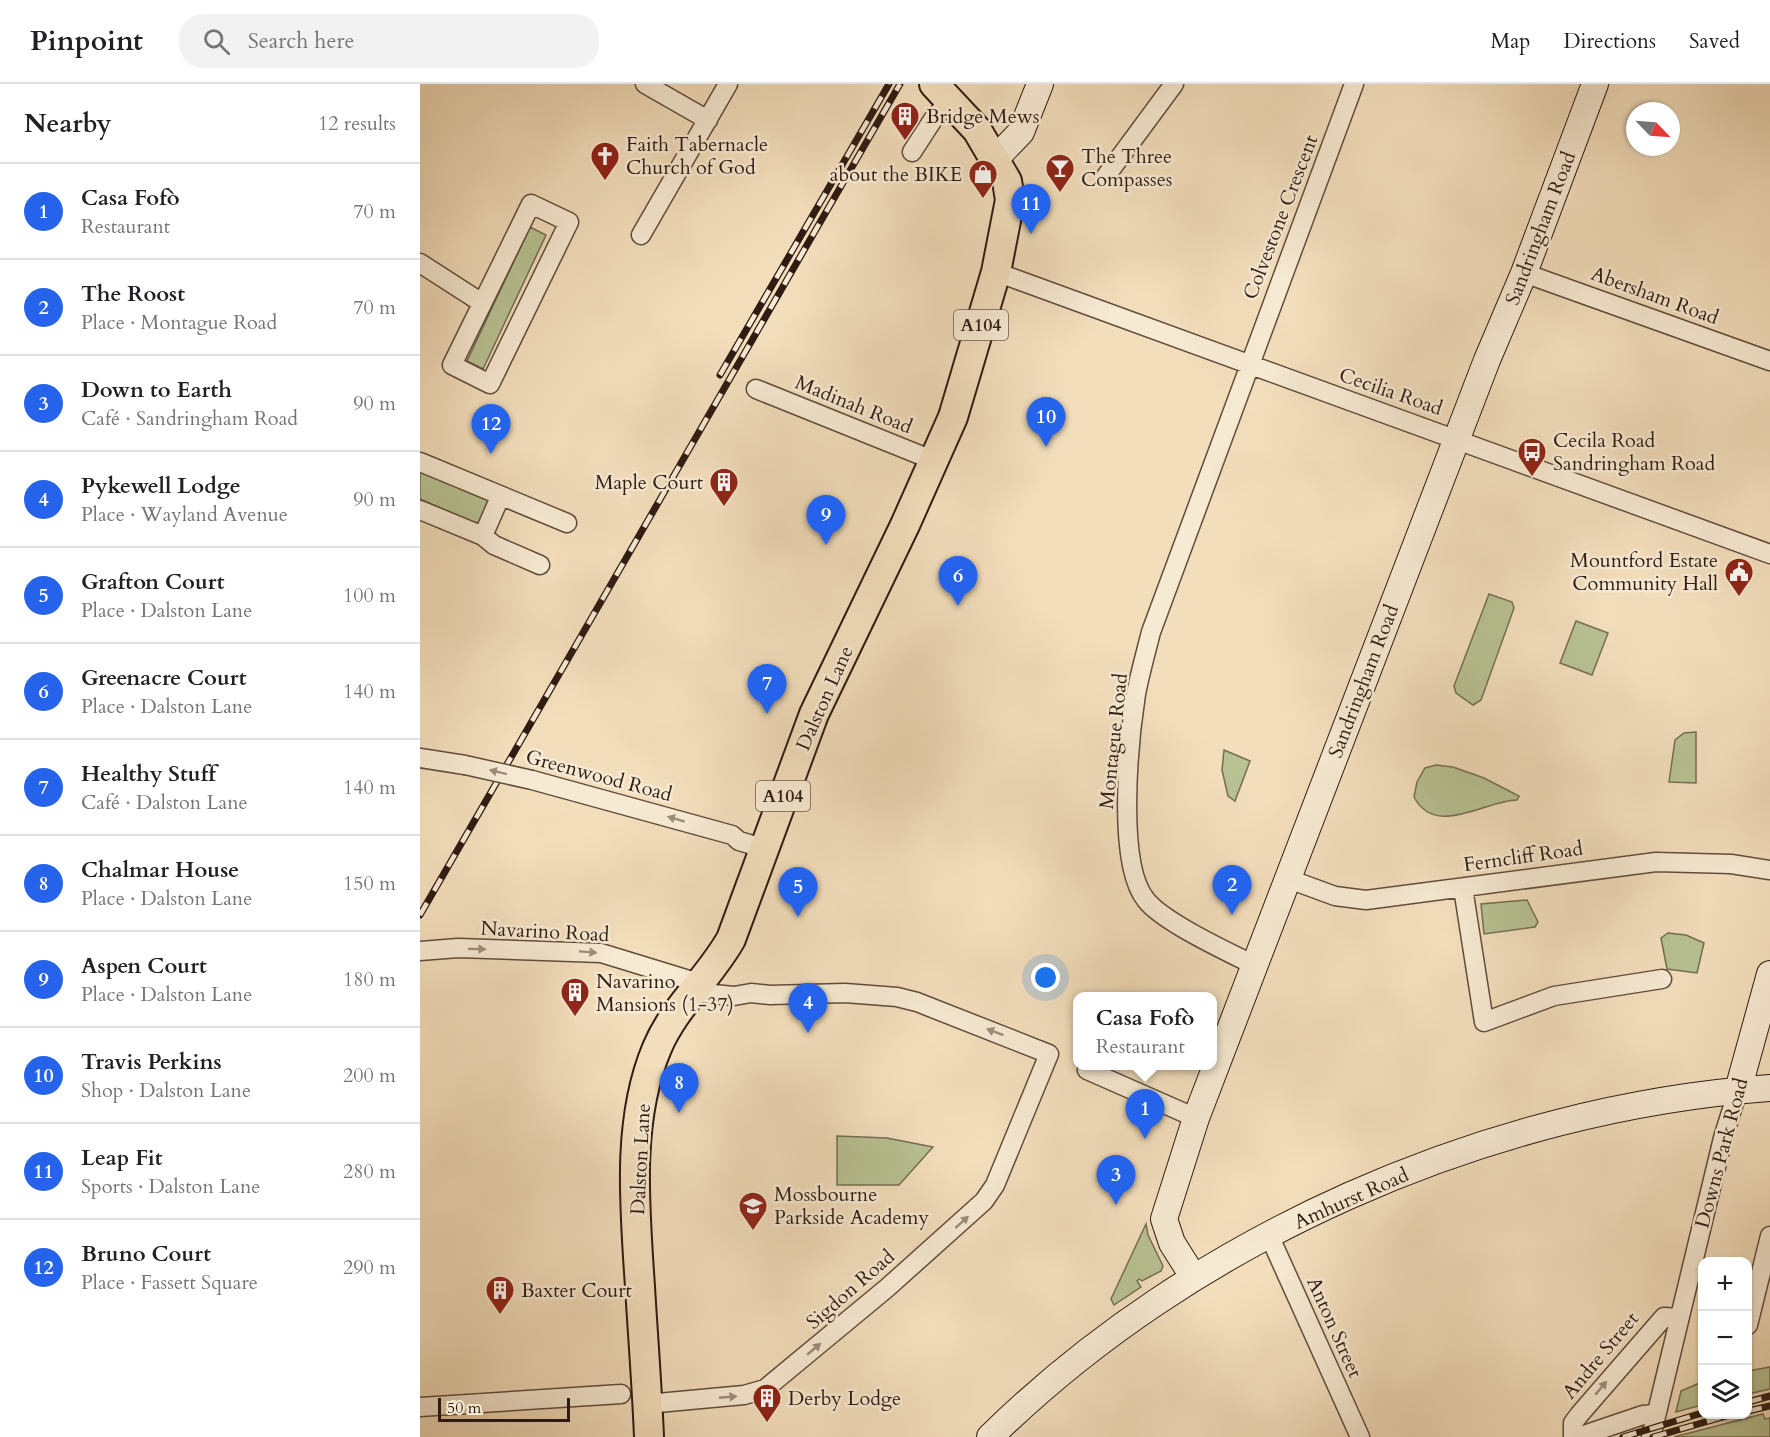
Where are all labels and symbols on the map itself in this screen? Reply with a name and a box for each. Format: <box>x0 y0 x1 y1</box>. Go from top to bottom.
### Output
building icon: Bridge Mews <box>889 100 921 142</box>
north arrow <box>1626 102 1680 156</box>
place label: Bridge Mews <box>926 103 1039 130</box>
street label: Colvestone Crescent <box>1237 130 1325 303</box>
place label: Faith Tabernacle Church of God <box>626 131 768 181</box>
church icon: Faith Tabernacle Church of God <box>589 140 621 182</box>
place label: The Three Compasses <box>1081 143 1172 193</box>
street label: Sandringham Road <box>1499 147 1582 309</box>
bar icon: The Three Compasses <box>1044 152 1076 194</box>
shop icon: about the BIKE <box>967 158 999 200</box>
place label: about the BIKE <box>830 161 962 188</box>
pin: 11 <box>1012 184 1050 234</box>
street label: Abersham Road <box>1587 260 1723 331</box>
road number: A104 <box>954 310 1008 340</box>
street label: Cecilia Road <box>1335 361 1447 422</box>
street label: Madinah Road <box>791 369 917 440</box>
pin: 10 <box>1026 398 1066 447</box>
pin: 12 <box>472 404 510 454</box>
place label: Cecila Road Sandringham Road <box>1553 427 1715 477</box>
bus stop icon: Cecila Road Sandringham Road <box>1516 436 1548 478</box>
building icon: Maple Court <box>708 466 740 508</box>
place label: Maple Court <box>595 469 704 496</box>
pin: 9 <box>806 496 846 545</box>
place label: Mountford Estate Community Hall <box>1570 547 1718 597</box>
pin: 6 <box>938 556 978 606</box>
public building icon: Mountford Estate Community Hall <box>1723 556 1755 598</box>
street label: Sandringham Road <box>1322 600 1405 762</box>
street label: Dalston Lane <box>789 642 860 755</box>
pin: 7 <box>748 664 786 714</box>
street label: Montague Road <box>1093 671 1134 810</box>
street label: Greenwood Road <box>523 743 675 808</box>
one-way arrow <box>489 766 508 776</box>
road number: A104 <box>756 781 810 811</box>
one-way arrow <box>667 814 685 823</box>
street label: Ferncliff Road <box>1462 835 1585 878</box>
pin: 2 <box>1212 866 1252 915</box>
pin: 5 <box>778 868 818 917</box>
street label: Navarino Road <box>480 915 610 948</box>
one-way arrow <box>468 944 487 954</box>
one-way arrow <box>578 947 597 957</box>
your location <box>1031 963 1060 992</box>
place label: Navarino Mansions (1-37) <box>596 968 734 1018</box>
building icon: Navarino Mansions (1-37) <box>559 976 591 1018</box>
pin: 4 <box>788 984 828 1033</box>
one-way arrow <box>985 1027 1003 1037</box>
pin: 8 <box>660 1064 698 1113</box>
street label: Downs Park Road <box>1688 1075 1755 1231</box>
pin: 1 <box>1126 1090 1164 1139</box>
street label: Dalston Lane <box>624 1103 657 1216</box>
pin: 3 <box>1096 1156 1136 1205</box>
street label: Amhurst Road <box>1290 1161 1413 1236</box>
place label: Mossbourne Parkside Academy <box>774 1181 930 1231</box>
school or university icon: Mossbourne Parkside Academy <box>737 1190 769 1232</box>
one-way arrow <box>954 1216 969 1229</box>
street label: Sigdon Road <box>800 1243 901 1335</box>
street label: Anton Street <box>1300 1273 1369 1382</box>
building icon: Baxter Court <box>484 1274 516 1316</box>
place label: Baxter Court <box>521 1277 633 1304</box>
street label: Andre Street <box>1556 1305 1645 1405</box>
one-way arrow <box>806 1343 822 1356</box>
one-way arrow <box>1594 1380 1607 1396</box>
building icon: Derby Lodge <box>751 1382 783 1424</box>
place label: Derby Lodge <box>788 1385 901 1412</box>
one-way arrow <box>719 1392 738 1402</box>
scale bar <box>438 1395 570 1422</box>

